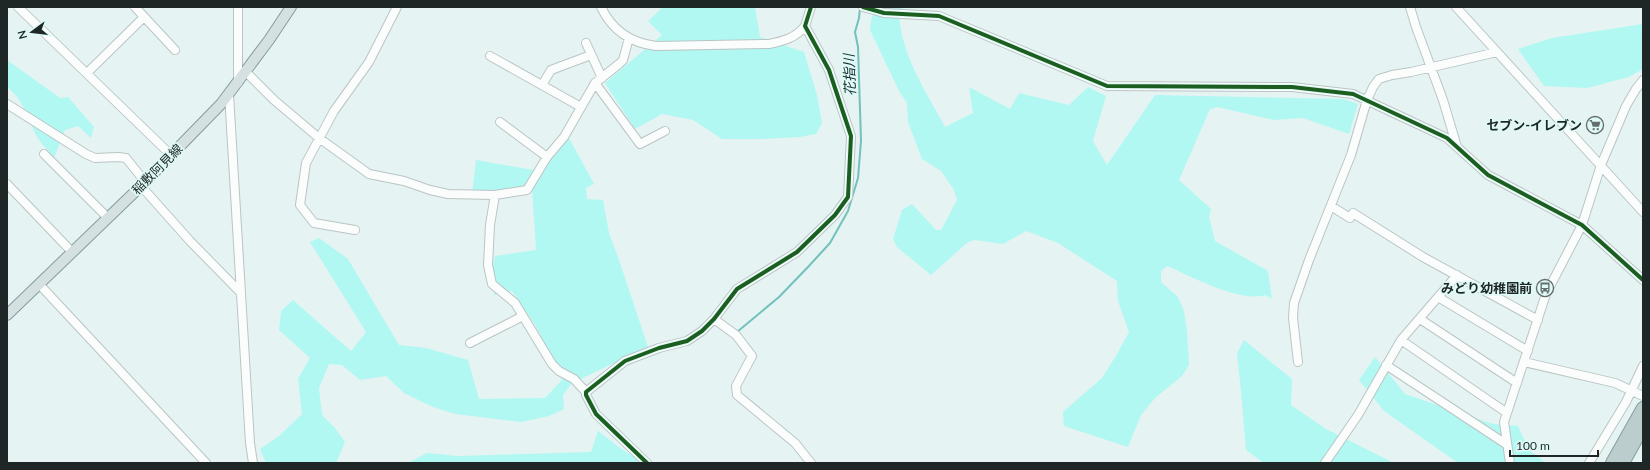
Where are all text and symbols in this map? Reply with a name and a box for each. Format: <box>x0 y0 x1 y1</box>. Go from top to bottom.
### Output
north arrow <box>12 12 52 52</box>
text: N <box>14 29 29 40</box>
water label: 花指川 <box>840 52 858 96</box>
supermarket icon: セブン-イレブン <box>1585 115 1605 135</box>
place label: セブン-イレブン <box>1486 117 1582 133</box>
street label: 稲敷阿見線 <box>128 140 186 198</box>
bus stop icon: みどり幼稚園前 <box>1535 278 1555 298</box>
place label: みどり幼稚園前 <box>1441 280 1532 296</box>
scale bar <box>1510 432 1598 458</box>
text: 100 m <box>1516 438 1550 453</box>

